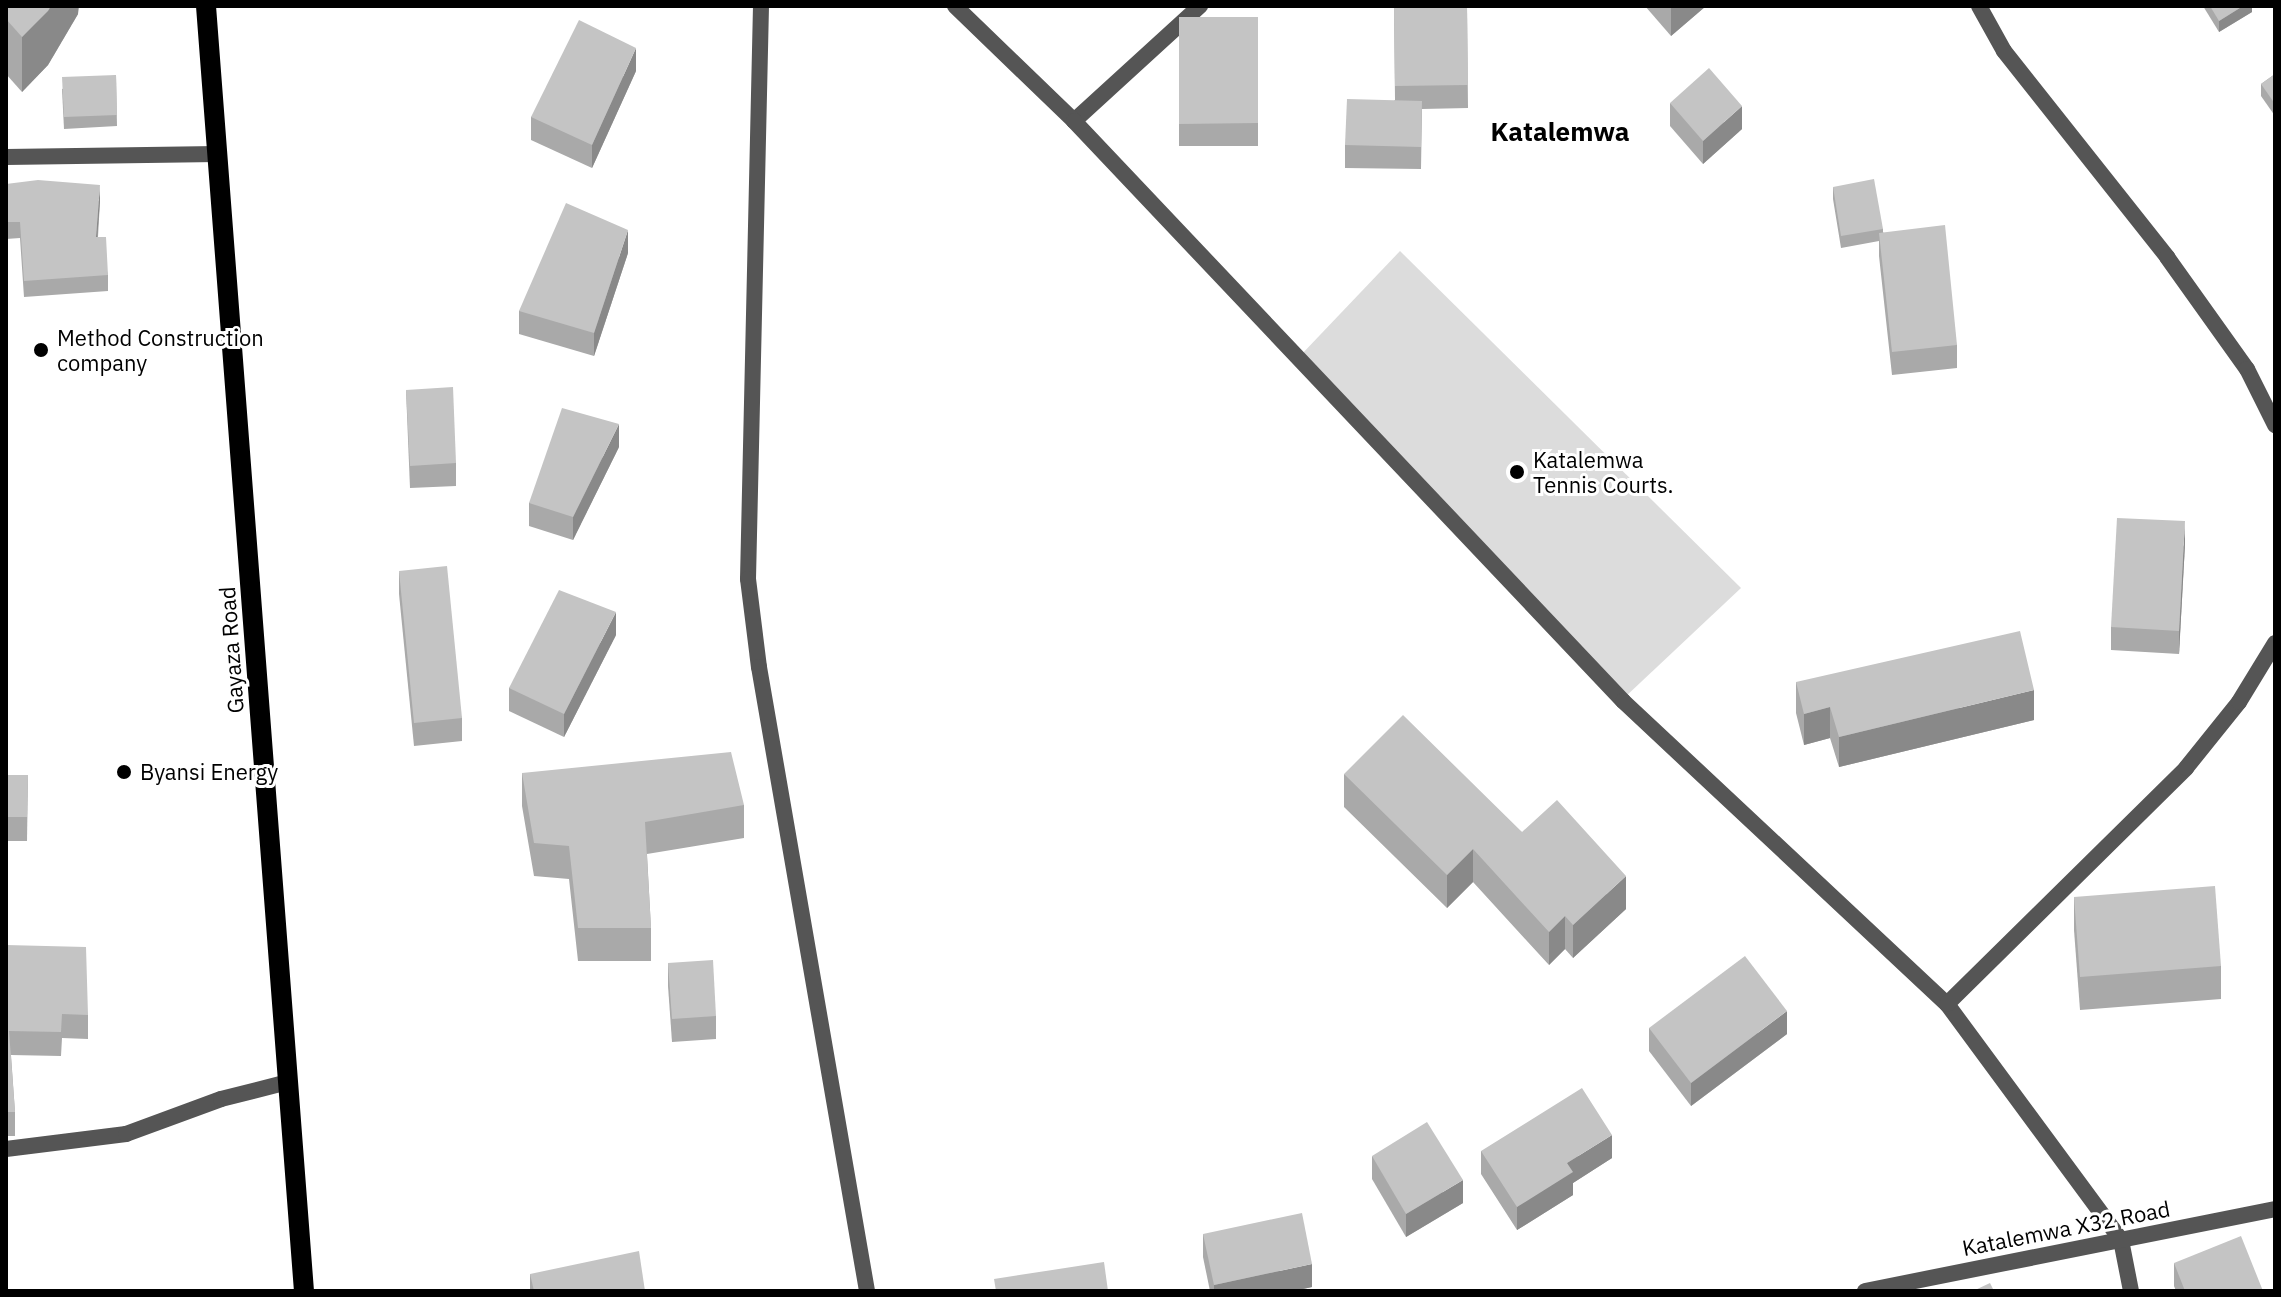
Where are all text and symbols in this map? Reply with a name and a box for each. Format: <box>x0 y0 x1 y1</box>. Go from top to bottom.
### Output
district label: Katalemwa <box>1490 116 1630 148</box>
place label: Method Construction company <box>57 324 264 376</box>
marker: Method Construction company <box>32 341 50 359</box>
place label: Katalemwa Tennis Courts. <box>1533 446 1674 498</box>
marker: Katalemwa Tennis Courts. <box>1508 463 1526 481</box>
street label: Gayaza Road <box>213 586 249 714</box>
place label: Byansi Energy <box>140 759 278 785</box>
marker: Byansi Energy <box>115 763 133 781</box>
street label: Katalemwa X32 Road <box>1960 1195 2172 1261</box>

